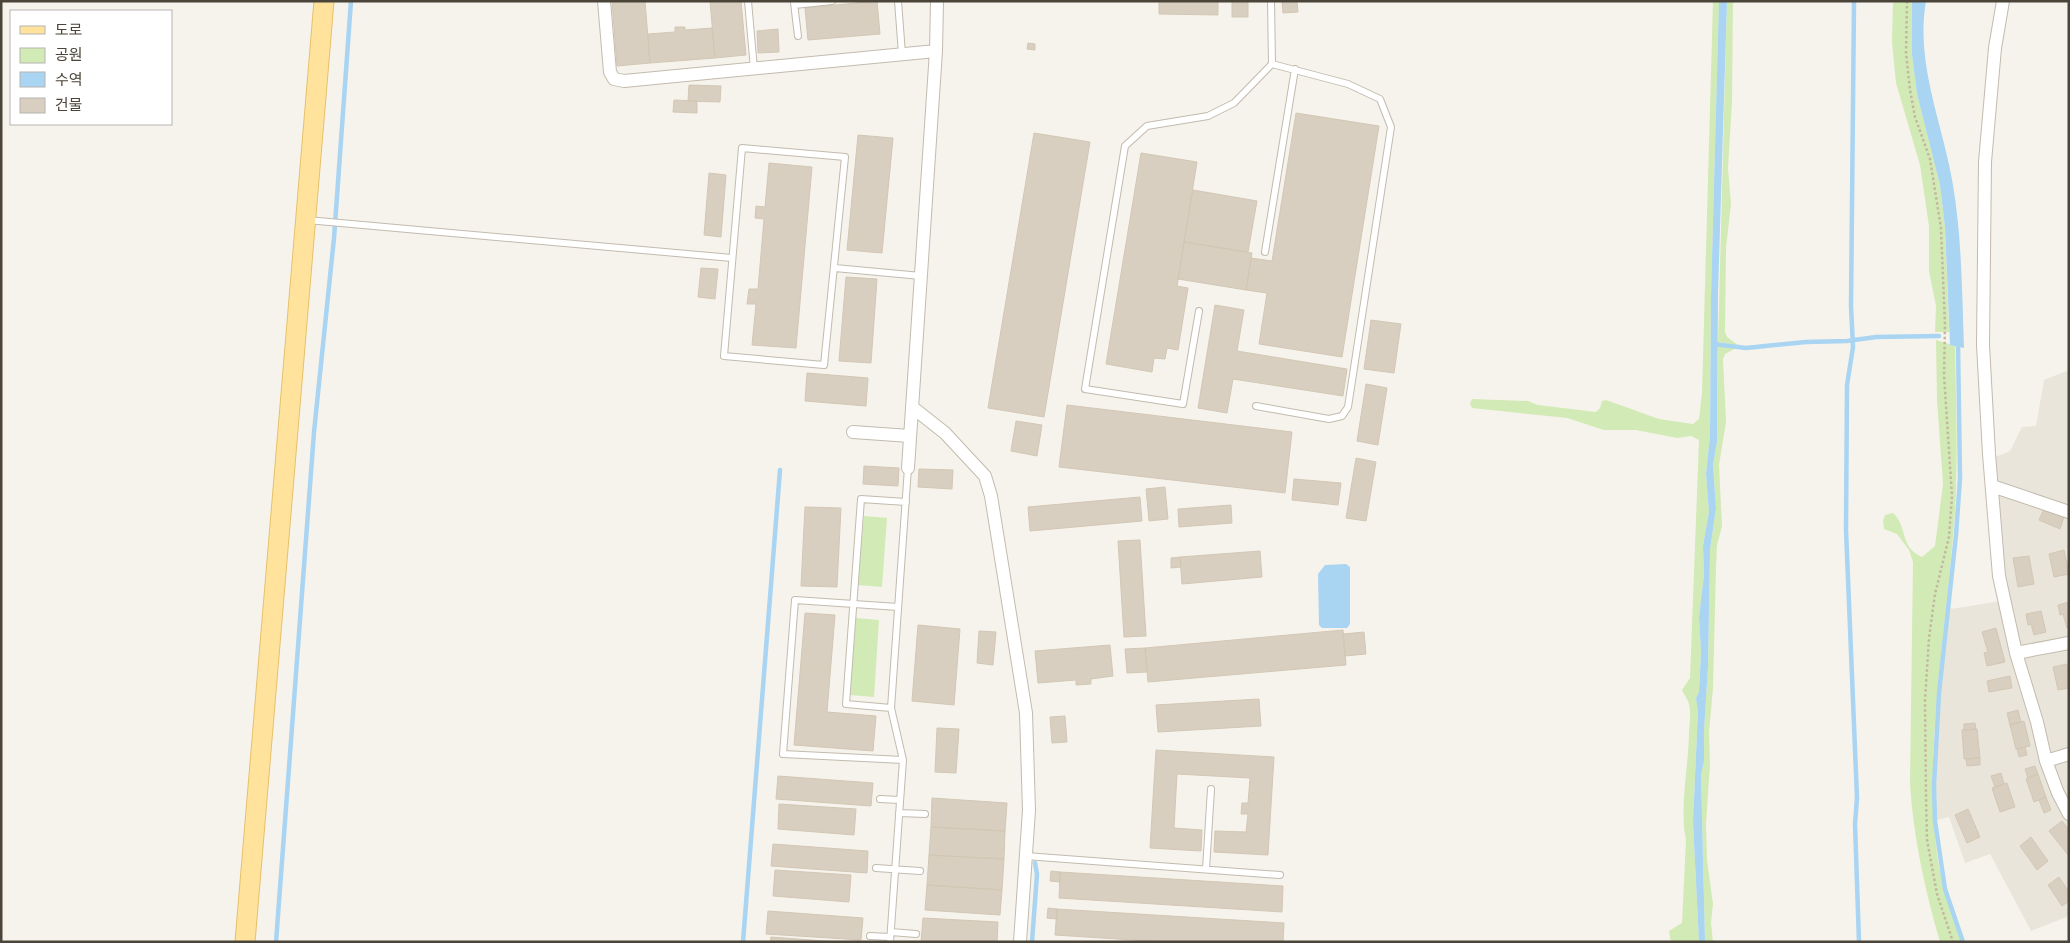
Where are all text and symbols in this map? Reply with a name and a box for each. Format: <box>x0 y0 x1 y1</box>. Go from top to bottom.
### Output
legend <box>10 10 172 125</box>
text: 도로 <box>55 21 83 39</box>
text: 공원 <box>55 46 83 64</box>
text: 수역 <box>55 71 83 89</box>
text: 건물 <box>55 96 83 114</box>

